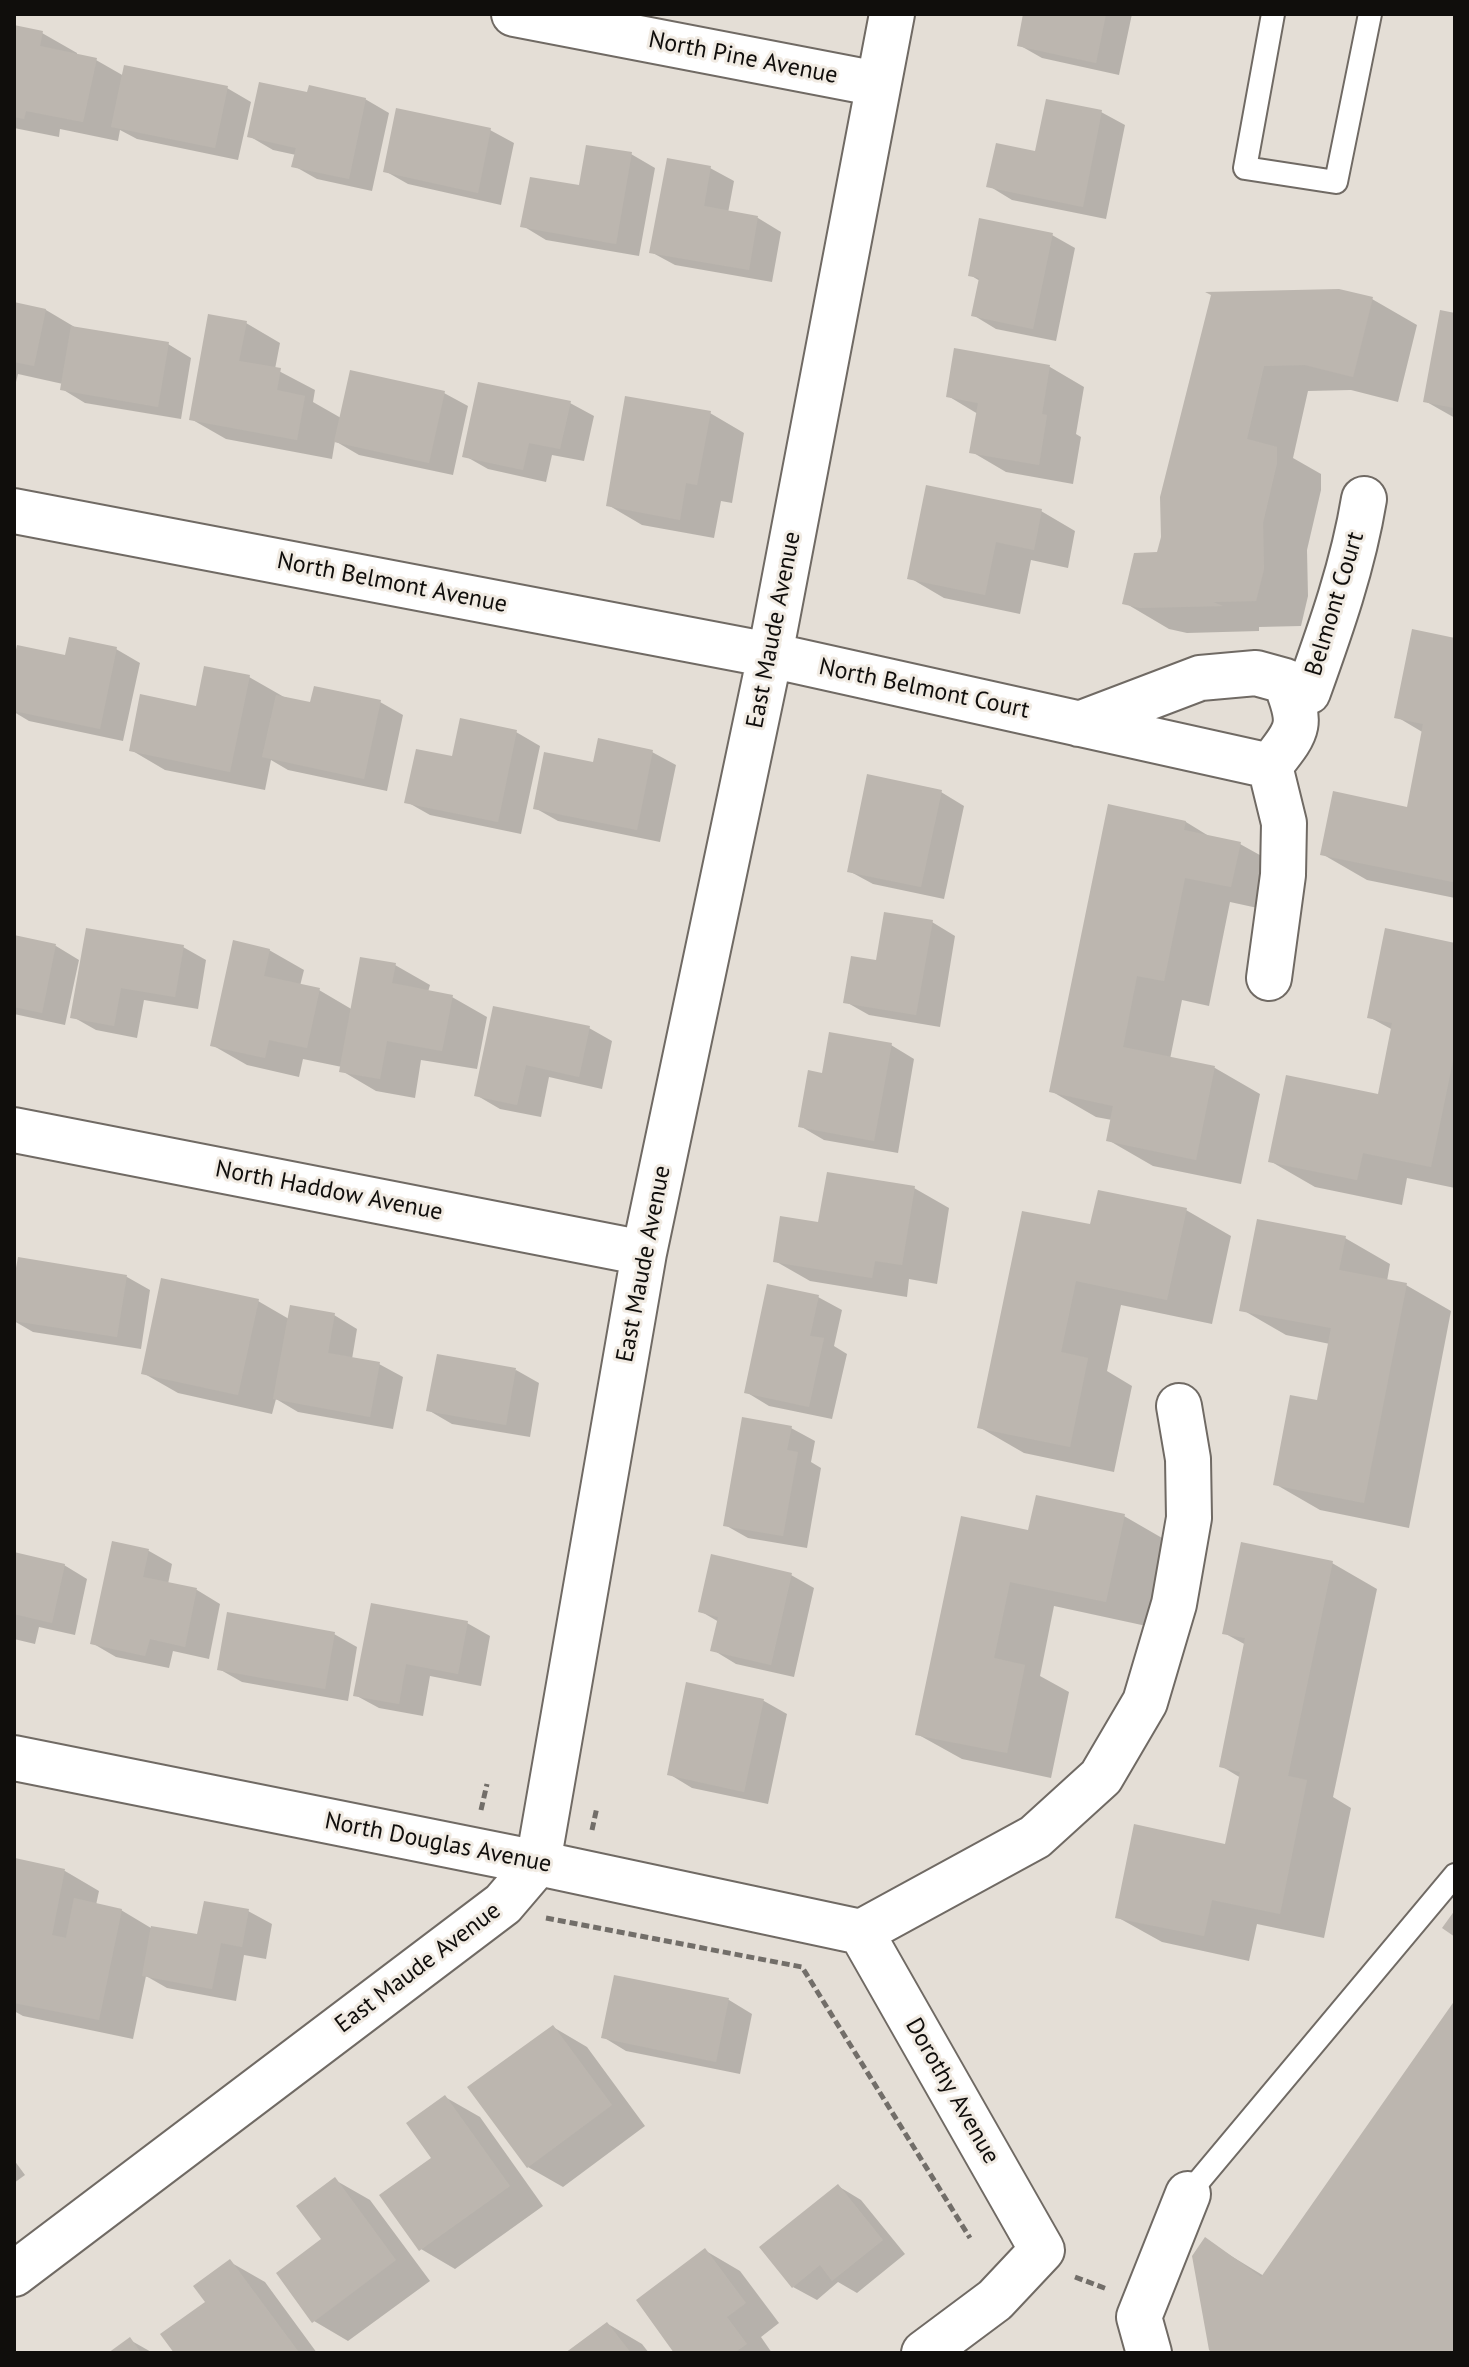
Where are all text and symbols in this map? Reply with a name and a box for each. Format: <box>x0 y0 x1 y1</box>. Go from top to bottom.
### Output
street label: North Pine Avenue <box>646 26 840 90</box>
street label: East Maude Avenue <box>741 529 807 731</box>
street label: Belmont Court <box>1299 529 1371 679</box>
street label: North Belmont Avenue <box>275 547 509 619</box>
street label: North Belmont Court <box>816 653 1032 725</box>
street label: North Haddow Avenue <box>213 1155 445 1227</box>
street label: East Maude Avenue <box>611 1163 677 1365</box>
street label: North Douglas Avenue <box>322 1807 554 1879</box>
street label: East Maude Avenue <box>330 1896 506 2040</box>
street label: Dorothy Avenue <box>899 2013 1005 2169</box>

